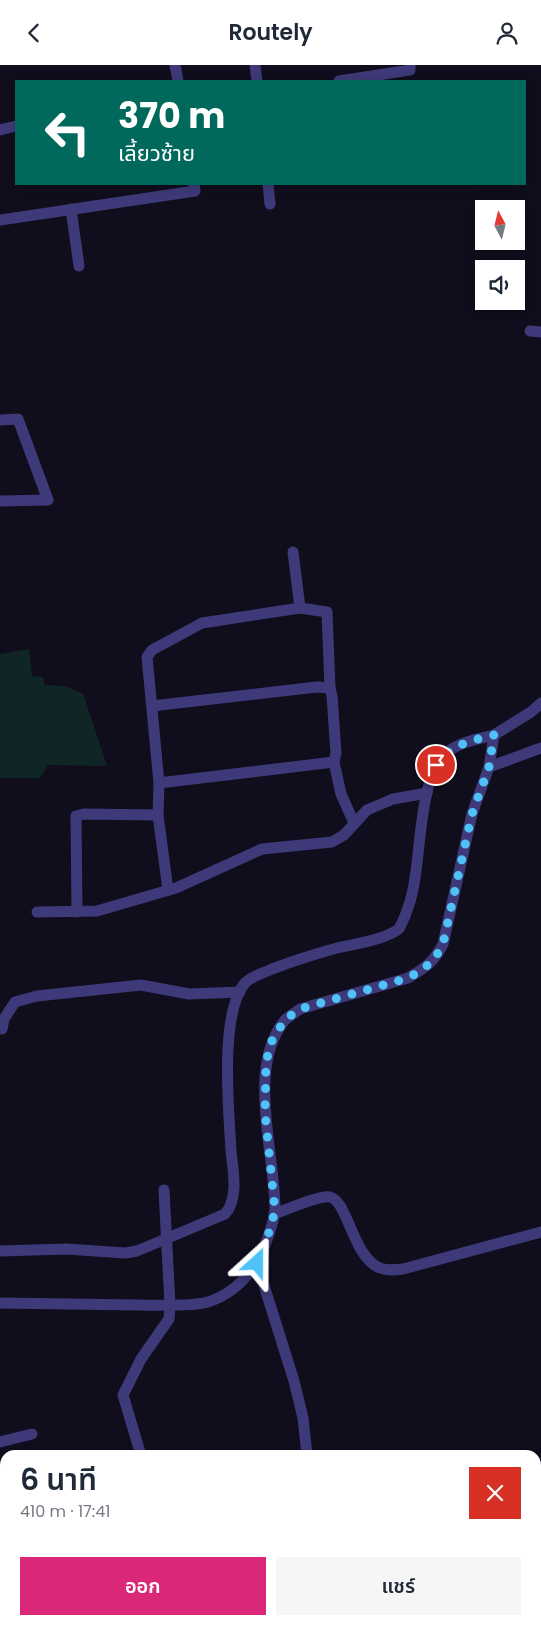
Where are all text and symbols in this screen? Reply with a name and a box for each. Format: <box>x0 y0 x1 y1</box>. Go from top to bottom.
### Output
text: Routely <box>228 17 313 48</box>
icon: back <box>20 19 48 47</box>
icon: person <box>493 19 521 47</box>
text: 370 m <box>118 91 225 140</box>
icon: left <box>35 100 100 165</box>
text: เลี้ยวซ้าย <box>118 138 195 169</box>
north arrow <box>475 200 525 250</box>
map controls <box>475 200 525 310</box>
button: sound <box>475 260 525 310</box>
pin <box>415 744 457 786</box>
icon: arrive <box>422 751 450 779</box>
position arrow <box>230 1236 282 1288</box>
text: 6 นาที <box>20 1458 97 1501</box>
button: close <box>469 1467 521 1519</box>
text: 410 m · 17:41 <box>20 1500 110 1523</box>
button: ออก <box>20 1557 266 1615</box>
button: แชร์ <box>276 1557 521 1615</box>

